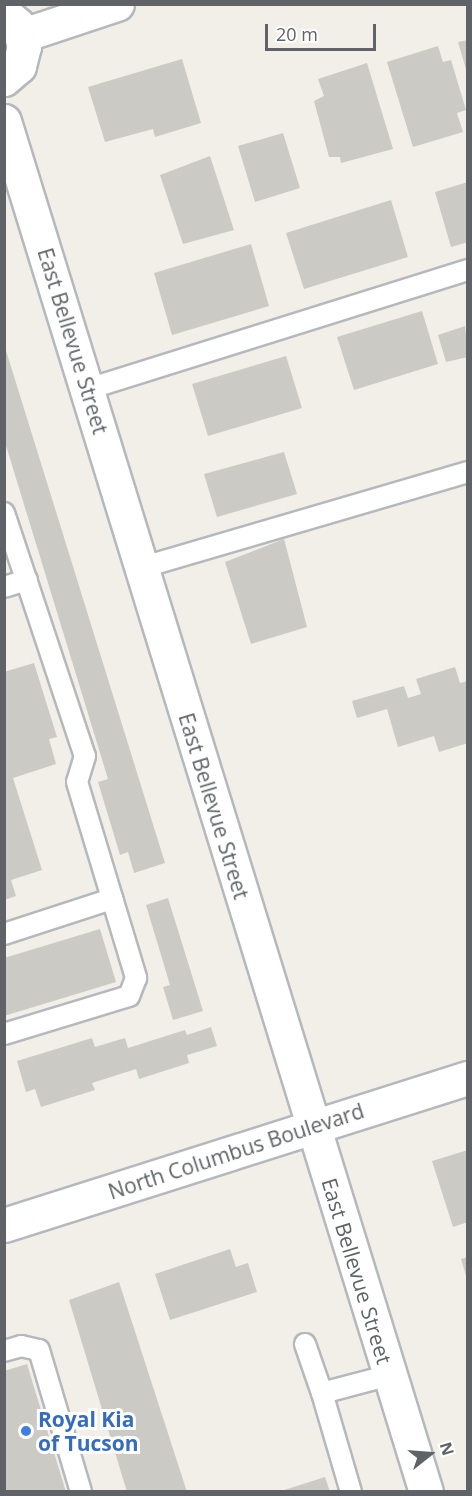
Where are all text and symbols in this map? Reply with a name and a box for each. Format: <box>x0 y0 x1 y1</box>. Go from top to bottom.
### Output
scale bar <box>268 12 379 50</box>
text: 20 m <box>276 22 318 46</box>
street label: East Bellevue Street <box>33 245 113 437</box>
street label: East Bellevue Street <box>174 710 254 902</box>
street label: North Columbus Boulevard <box>105 1098 367 1204</box>
street label: East Bellevue Street <box>317 1175 397 1367</box>
place label: Royal Kia of Tucson <box>38 1406 139 1456</box>
marker: Royal Kia of Tucson <box>19 1424 33 1438</box>
north arrow <box>400 1424 460 1484</box>
text: N <box>435 1439 460 1458</box>

